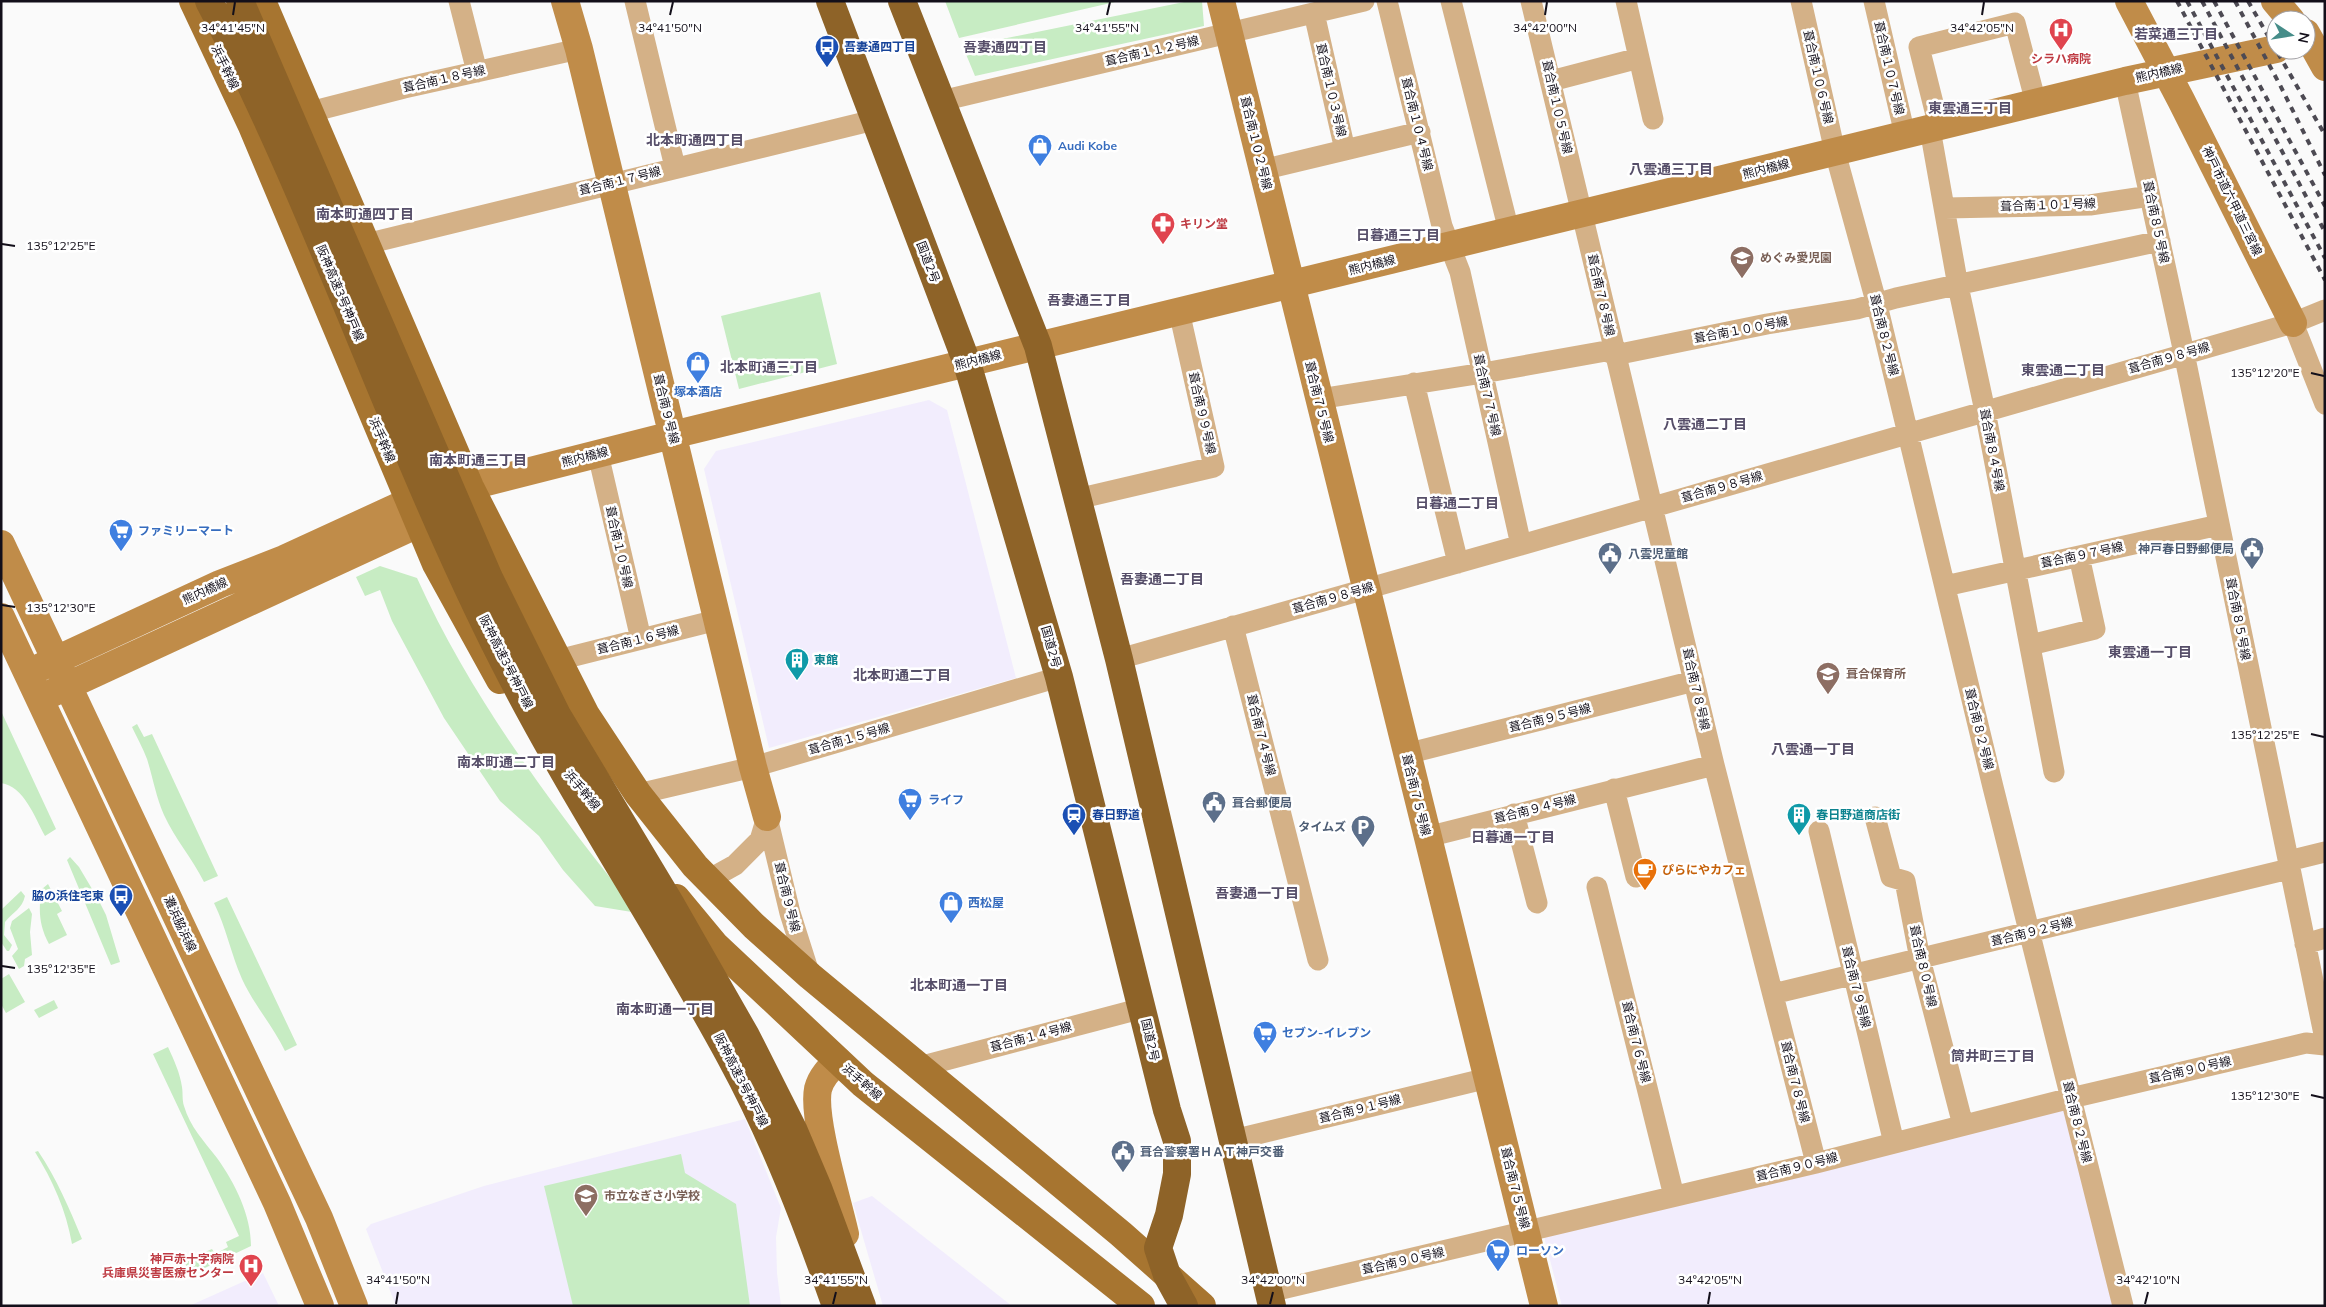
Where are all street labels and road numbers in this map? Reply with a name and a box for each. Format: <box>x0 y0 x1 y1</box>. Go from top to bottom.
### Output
street label: 葺合南１０７号線 <box>1871 19 1908 116</box>
street label: 葺合南１０６号線 <box>1800 28 1837 125</box>
street label: 葺合南１１２号線 <box>1103 32 1200 69</box>
street label: 葺合南１０３号線 <box>1313 41 1350 138</box>
street label: 浜手幹線 <box>209 42 242 92</box>
street label: 葺合南１０５号線 <box>1539 58 1576 155</box>
street label: 熊内橋線 <box>2134 60 2184 85</box>
street label: 葺合南１８号線 <box>401 62 487 95</box>
street label: 葺合南１０４号線 <box>1399 75 1436 172</box>
street label: 葺合南１０２号線 <box>1238 94 1275 191</box>
street label: 神戸市道六甲道三宮線 <box>2199 144 2265 258</box>
street label: 熊内橋線 <box>1741 155 1791 182</box>
street label: 葺合南１７号線 <box>577 163 662 198</box>
street label: 葺合南８５号線 <box>2140 179 2173 265</box>
street label: 葺合南１０１号線 <box>2000 195 2096 214</box>
street label: 国道2号 <box>914 239 943 285</box>
street label: 阪神高速3号神戸線 <box>313 242 368 343</box>
street label: 熊内橋線 <box>1347 251 1397 278</box>
street label: 葺合南７８号線 <box>1585 252 1618 338</box>
street label: 葺合南８２号線 <box>1867 292 1902 377</box>
street label: 葺合南１００号線 <box>1692 313 1789 346</box>
street label: 葺合南９８号線 <box>2126 339 2211 376</box>
street label: 熊内橋線 <box>953 346 1003 373</box>
street label: 葺合南７７号線 <box>1471 352 1504 438</box>
street label: 葺合南７５号線 <box>1302 359 1337 444</box>
street label: 葺合南９９号線 <box>1186 370 1219 456</box>
street label: 葺合南９号線 <box>650 372 682 446</box>
street label: 葺合南８４号線 <box>1977 407 2008 493</box>
street label: 浜手幹線 <box>366 415 399 465</box>
street label: 熊内橋線 <box>560 443 610 470</box>
street label: 葺合南９８号線 <box>1679 468 1764 505</box>
street label: 葺合南１０号線 <box>603 504 636 590</box>
street label: 葺合南９７号線 <box>2039 538 2125 571</box>
street label: 熊内橋線 <box>180 574 230 607</box>
street label: 葺合南８５号線 <box>2223 576 2254 662</box>
street label: 葺合南９８号線 <box>1290 579 1375 616</box>
street label: 阪神高速3号神戸線 <box>476 612 537 711</box>
street label: 葺合南１６号線 <box>595 622 680 657</box>
street label: 国道2号 <box>1038 624 1065 670</box>
street label: 葺合南７８号線 <box>1680 646 1713 732</box>
street label: 葺合南８２号線 <box>1962 686 1997 771</box>
street label: 葺合南７４号線 <box>1244 692 1279 777</box>
street label: 葺合南９５号線 <box>1507 700 1592 735</box>
street label: 葺合南１５号線 <box>806 720 891 757</box>
street label: 葺合南７５号線 <box>1399 752 1434 837</box>
street label: 浜手幹線 <box>561 766 604 813</box>
street label: 葺合南９４号線 <box>1492 791 1577 826</box>
street label: 葺合南９号線 <box>771 860 803 934</box>
street label: 灘浜脇浜線 <box>161 893 200 954</box>
street label: 葺合南９２号線 <box>1989 914 2074 949</box>
street label: 葺合南８０号線 <box>1907 923 1940 1009</box>
street label: 葺合南７９号線 <box>1839 944 1874 1029</box>
street label: 葺合南７６号線 <box>1619 999 1654 1084</box>
street label: 国道2号 <box>1138 1017 1163 1063</box>
street label: 葺合南１４号線 <box>988 1018 1073 1055</box>
street label: 阪神高速3号神戸線 <box>711 1030 772 1129</box>
street label: 葺合南７８号線 <box>1778 1039 1813 1124</box>
street label: 葺合南９０号線 <box>2147 1053 2233 1086</box>
street label: 浜手幹線 <box>839 1060 885 1103</box>
street label: 葺合南８２号線 <box>2060 1079 2095 1164</box>
street label: 葺合南９１号線 <box>1317 1091 1402 1126</box>
street label: 葺合南７５号線 <box>1498 1145 1533 1230</box>
street label: 葺合南９０号線 <box>1754 1149 1839 1184</box>
street label: 葺合南９０号線 <box>1360 1244 1446 1277</box>

